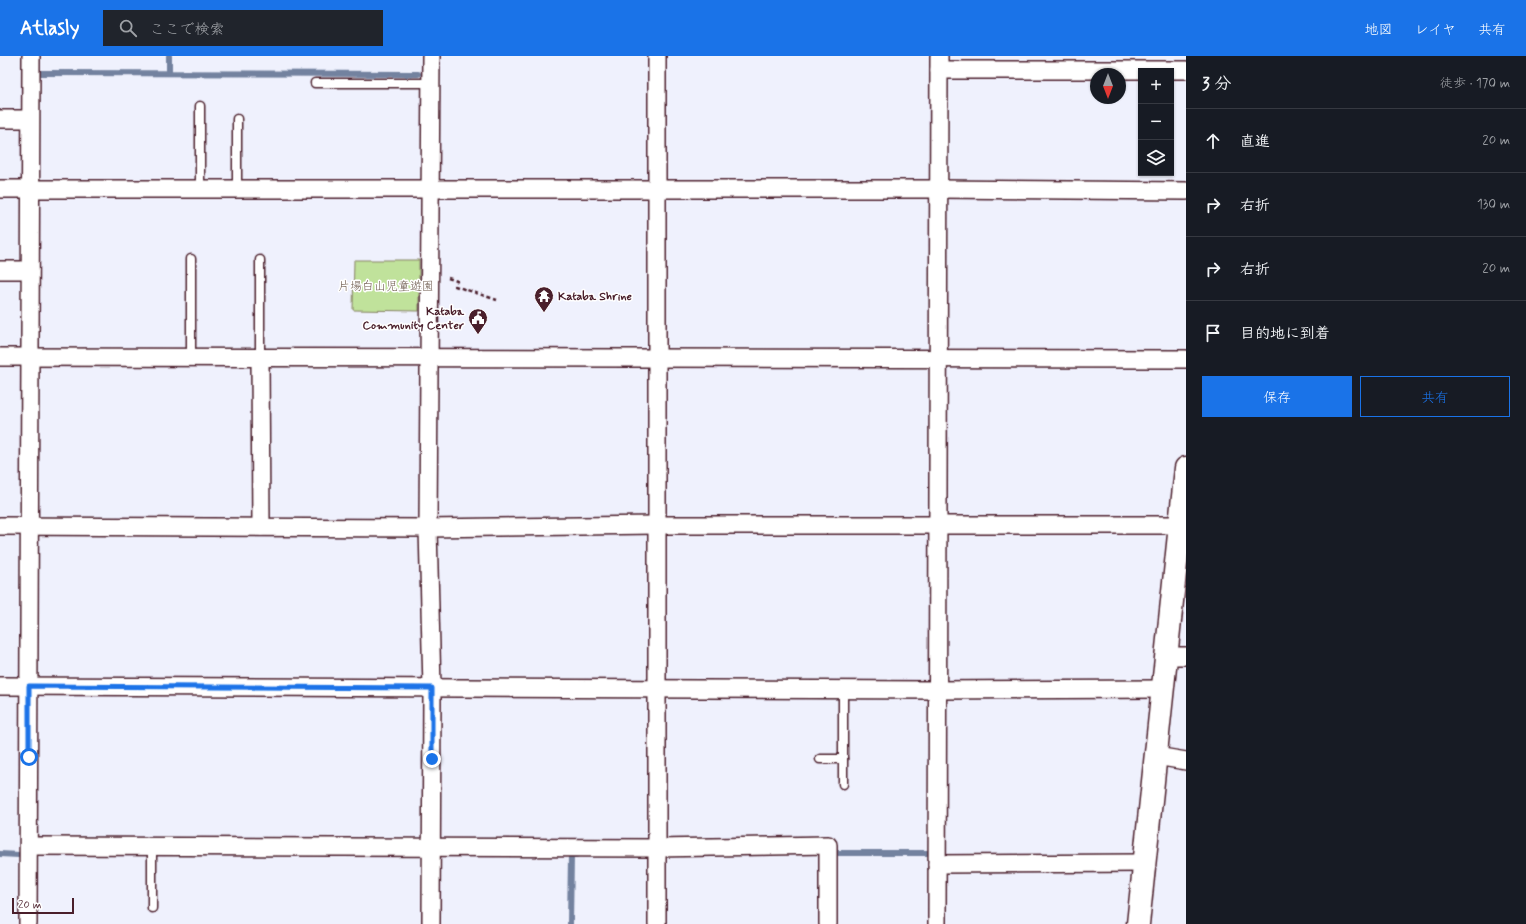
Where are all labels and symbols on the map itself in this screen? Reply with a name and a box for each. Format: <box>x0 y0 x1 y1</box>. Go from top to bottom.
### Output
north arrow <box>1090 68 1126 104</box>
park label: 片場白山児童遊園 <box>338 279 434 295</box>
temple icon: Kataba Shrine <box>533 285 555 313</box>
place label: Kataba Shrine <box>558 289 632 305</box>
place label: Kataba Community Center <box>362 304 465 334</box>
public building icon: Kataba Community Center <box>467 307 489 335</box>
route start <box>20 748 38 766</box>
route end <box>423 750 441 768</box>
scale bar <box>12 896 74 915</box>

